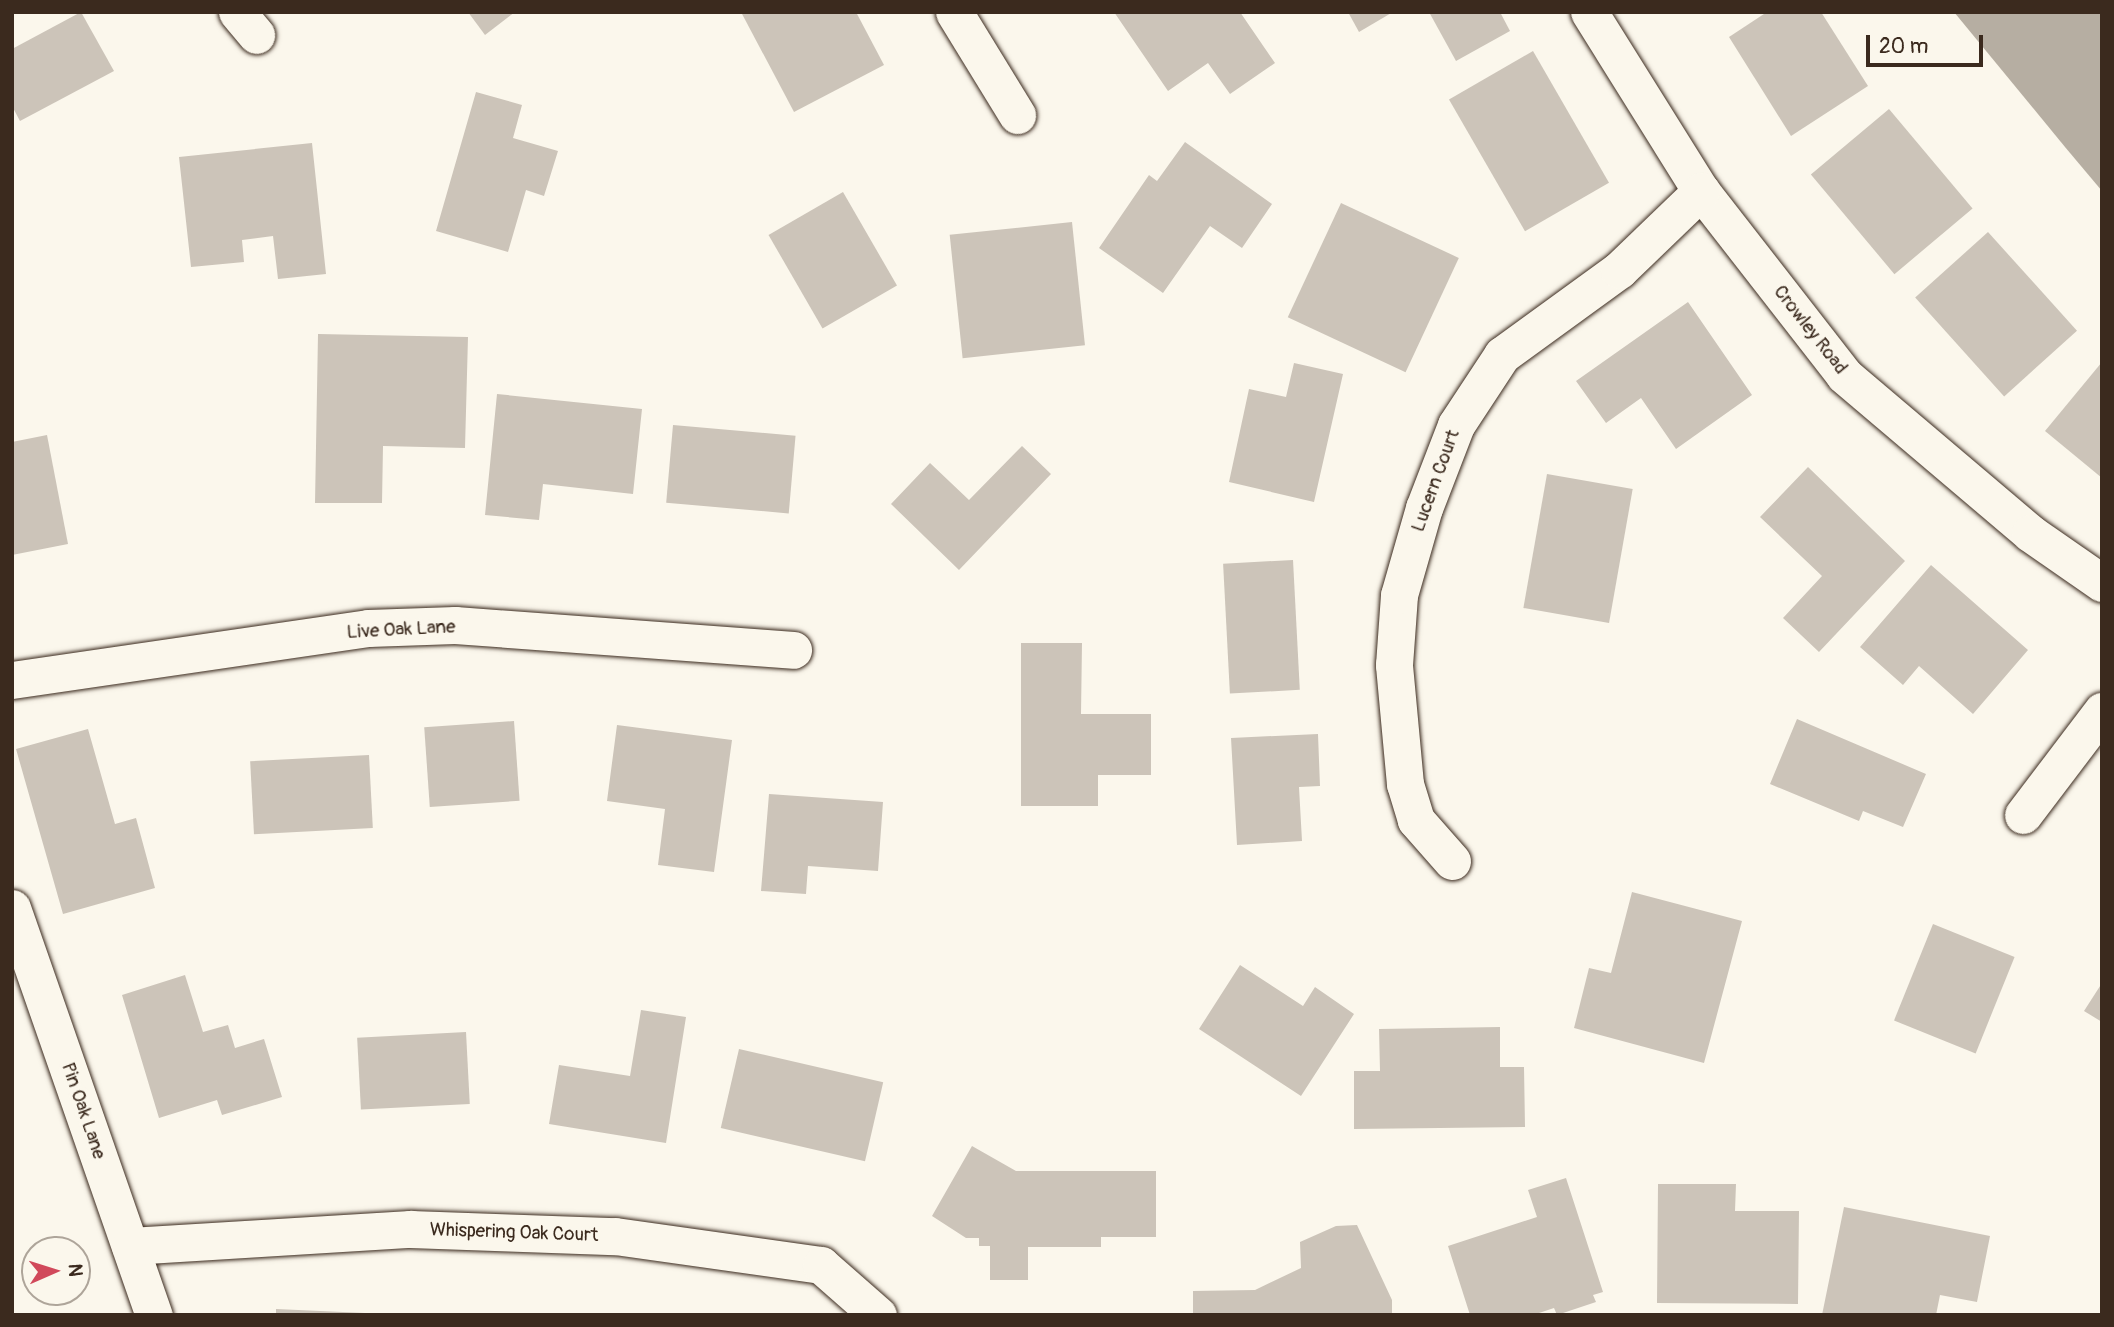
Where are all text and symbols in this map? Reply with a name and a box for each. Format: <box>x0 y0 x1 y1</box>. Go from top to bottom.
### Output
scale bar <box>1869 21 1986 65</box>
text: 20 m <box>1879 33 1928 60</box>
street label: Crowley Road <box>1768 281 1852 379</box>
street label: Lucern Court <box>1407 427 1465 535</box>
street label: Live Oak Lane <box>346 616 456 644</box>
street label: Pin Oak Lane <box>56 1060 110 1162</box>
street label: Whispering Oak Court <box>429 1219 599 1247</box>
north arrow <box>21 1236 91 1306</box>
text: N <box>63 1263 87 1277</box>

